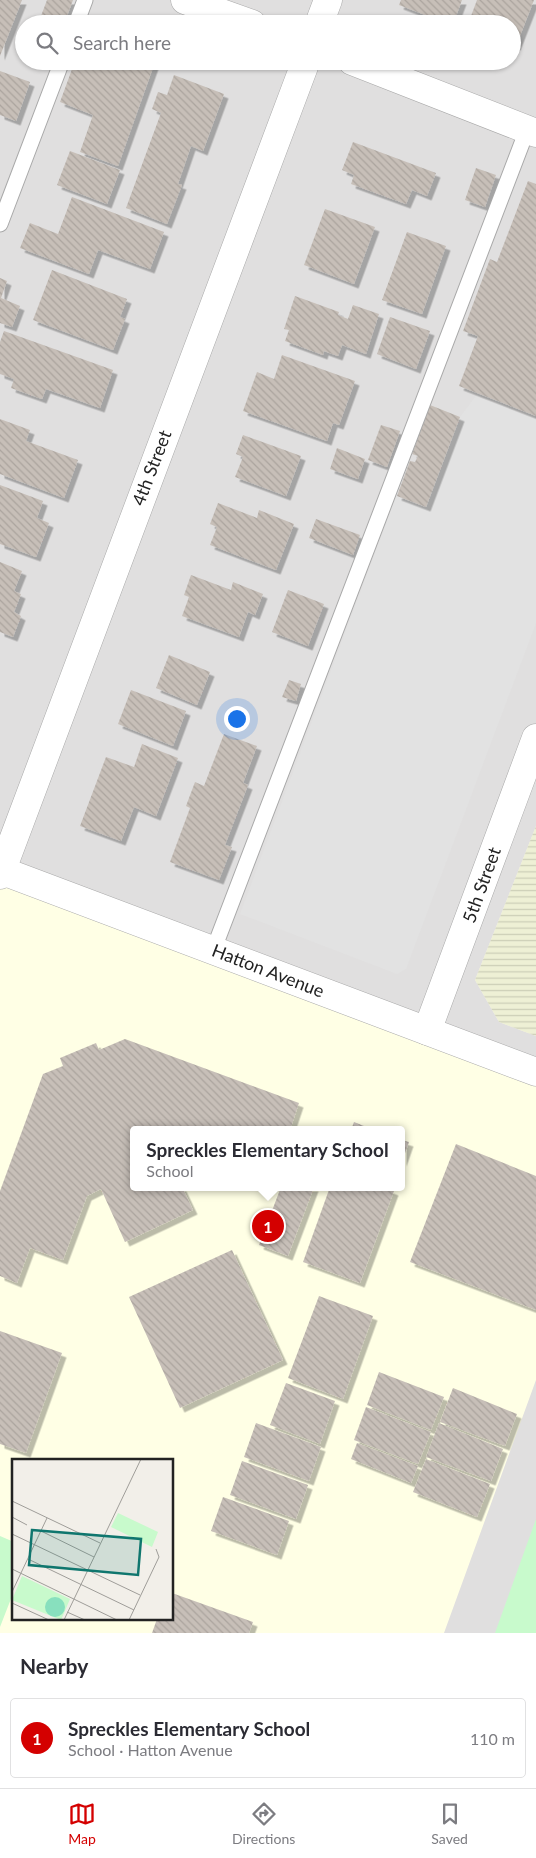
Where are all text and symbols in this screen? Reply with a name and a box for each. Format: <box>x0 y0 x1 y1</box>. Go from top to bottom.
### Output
search box <box>15 15 521 70</box>
icon: search <box>33 29 61 57</box>
text: Search here <box>73 31 171 54</box>
street label: 4th Street <box>127 426 176 508</box>
your location <box>224 706 250 732</box>
street label: 5th Street <box>457 843 505 926</box>
street label: Hatton Avenue <box>209 939 328 1002</box>
popup <box>130 1126 405 1191</box>
text: Spreckles Elementary School <box>146 1138 389 1161</box>
text: School <box>146 1161 193 1180</box>
pin: 1 <box>252 1207 284 1245</box>
inset map <box>12 1459 174 1620</box>
text: Nearby <box>20 1653 88 1678</box>
text: Spreckles Elementary School <box>68 1717 310 1740</box>
text: 1 <box>32 1729 42 1748</box>
text: 110 m <box>470 1729 515 1748</box>
text: School · Hatton Avenue <box>68 1740 233 1759</box>
tab: Map <box>68 1800 96 1847</box>
tab: Directions <box>232 1800 295 1847</box>
tab: Saved <box>431 1800 468 1847</box>

